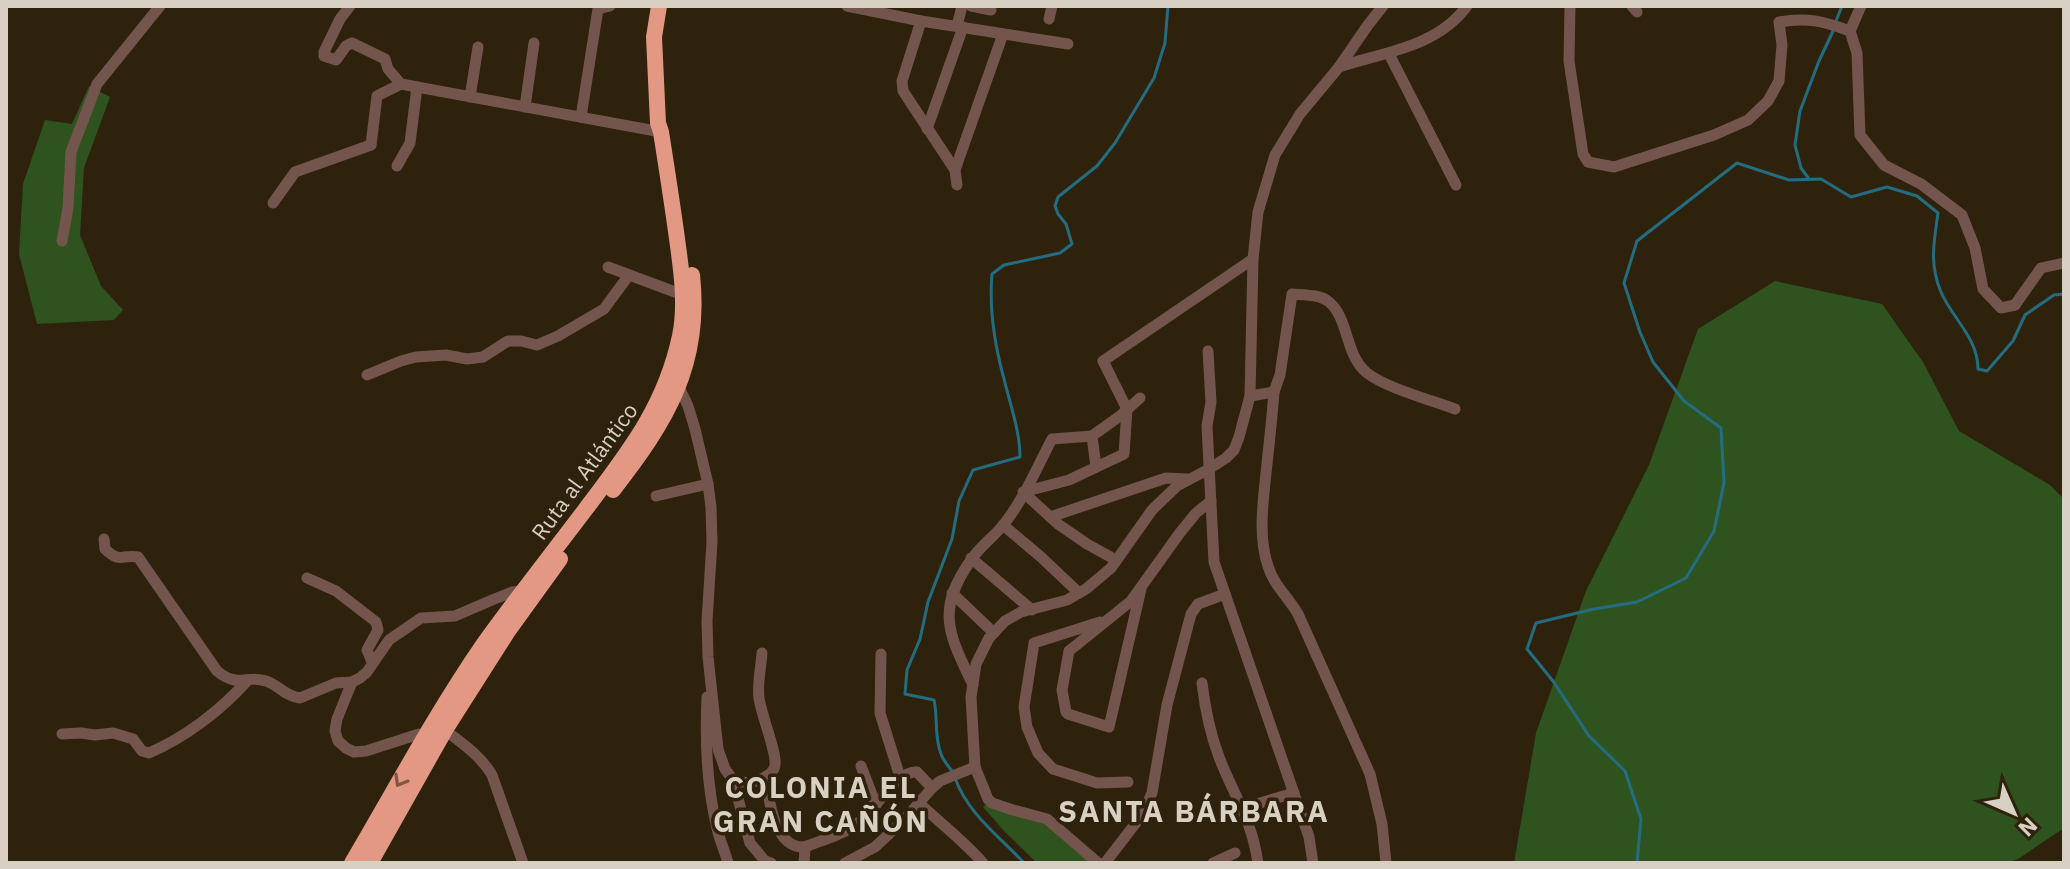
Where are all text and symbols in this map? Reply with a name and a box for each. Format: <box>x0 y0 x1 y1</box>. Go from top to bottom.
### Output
street label: Ruta al Atlántico <box>524 397 644 545</box>
district label: COLONIA EL GRAN CAÑÓN <box>713 767 929 840</box>
one-way arrow <box>394 772 410 787</box>
north arrow <box>1974 773 2054 853</box>
district label: SANTA BÁRBARA <box>1058 791 1330 830</box>
text: N <box>2013 812 2044 843</box>

